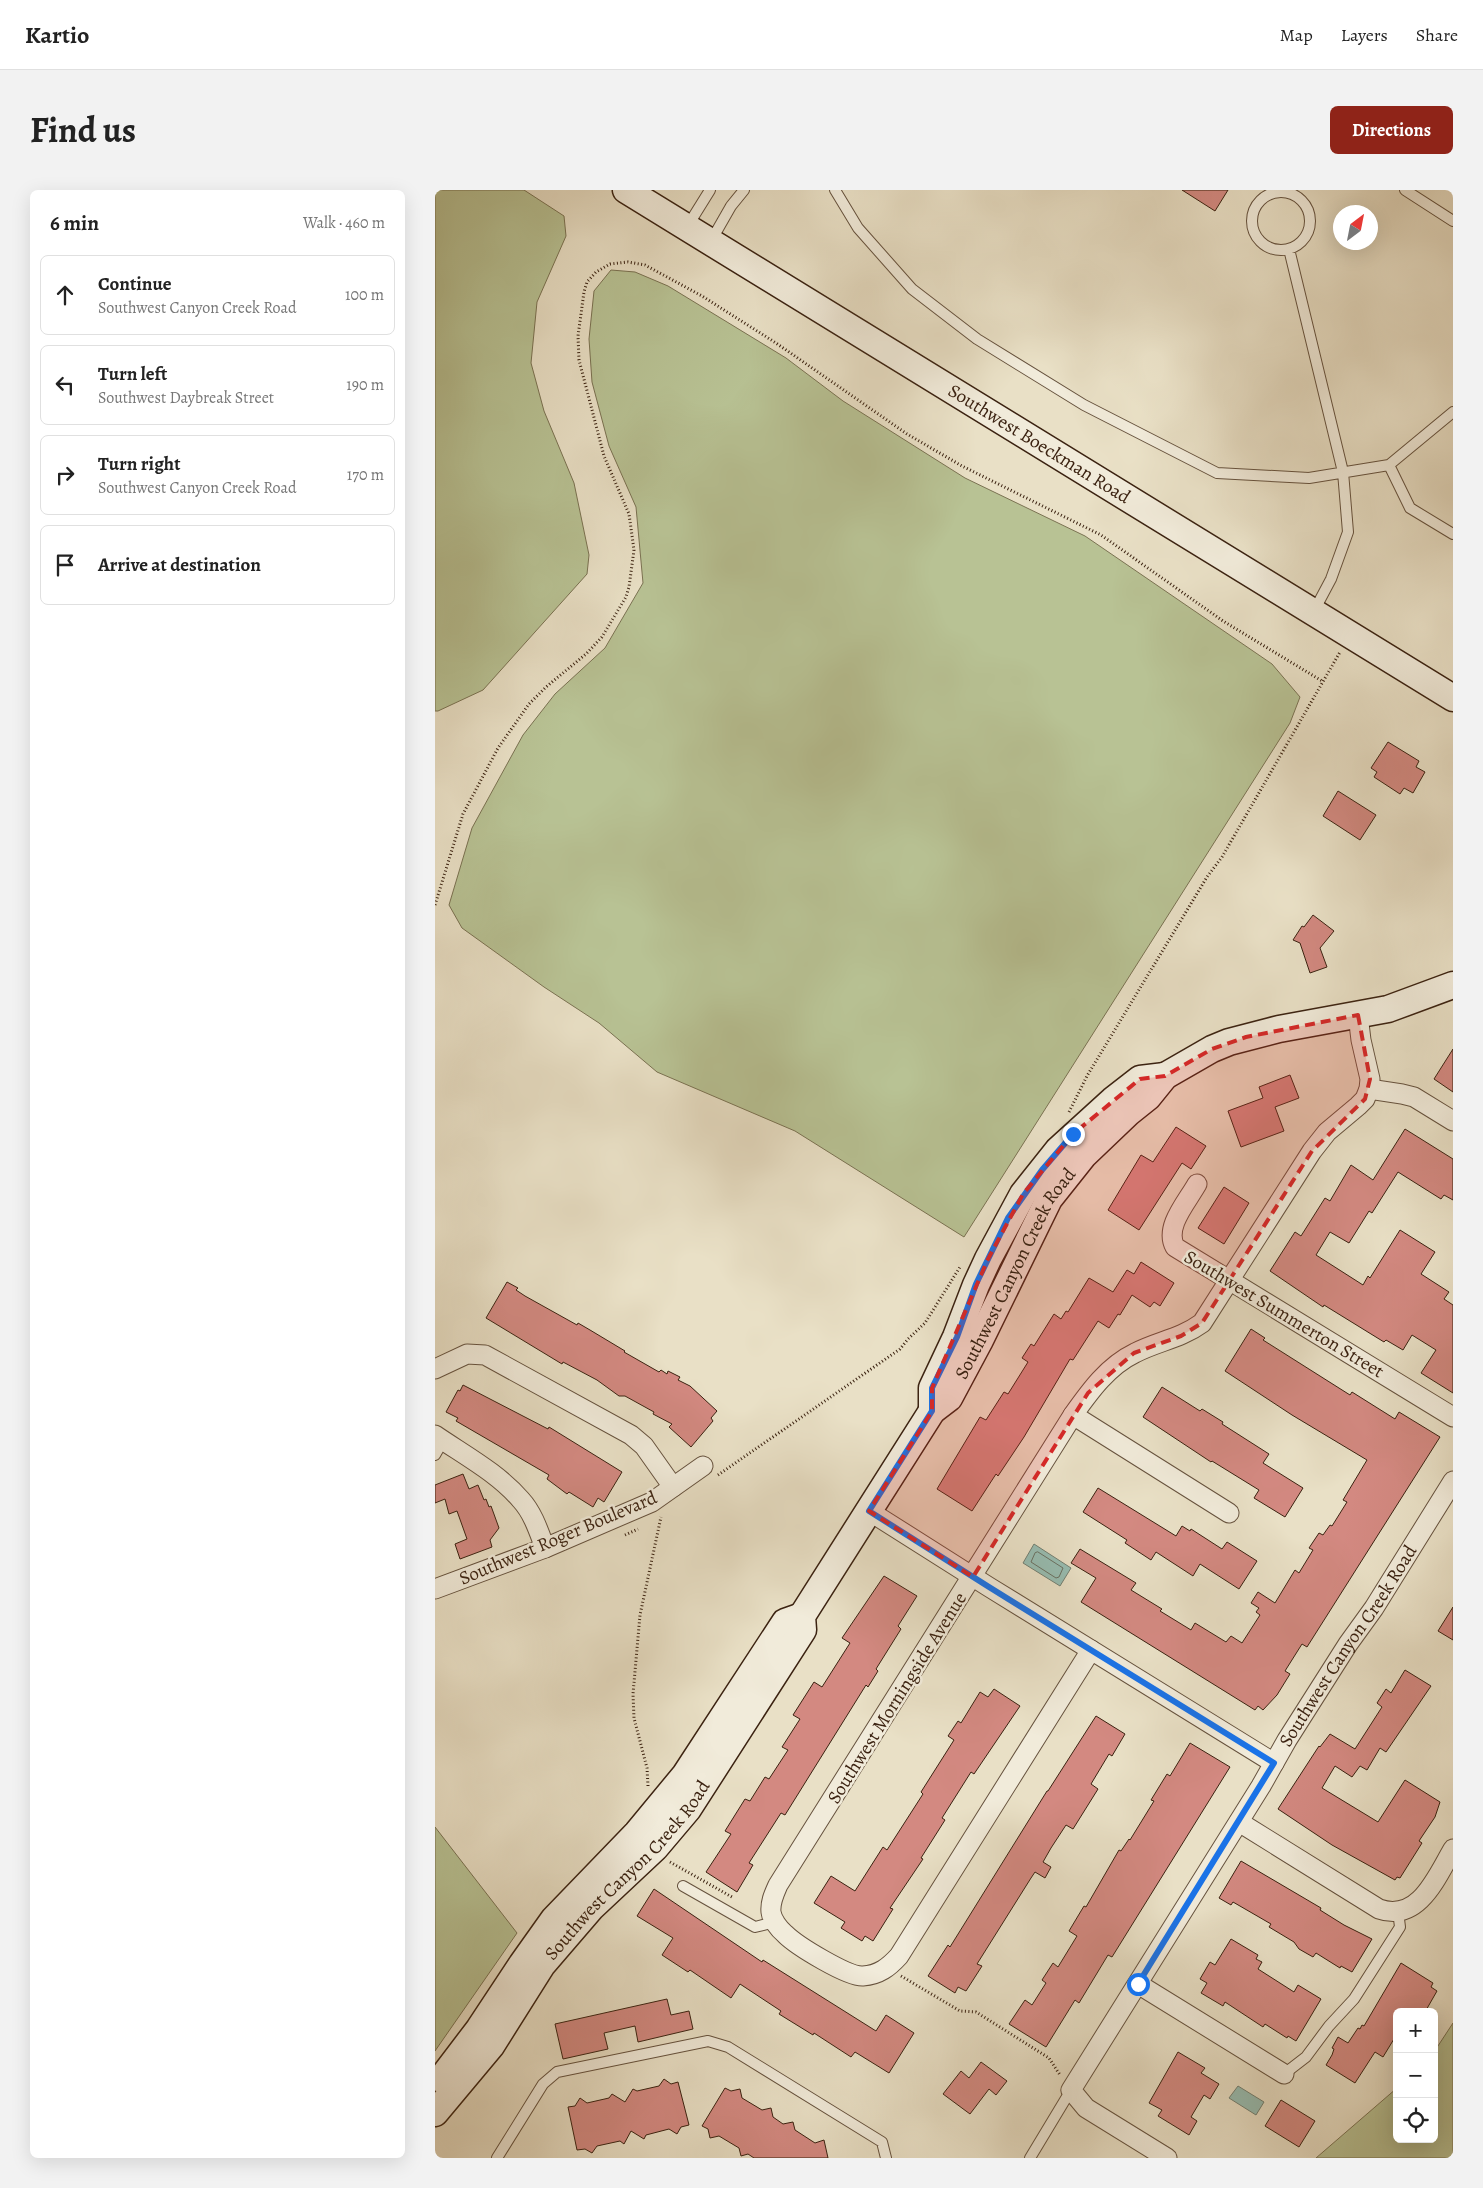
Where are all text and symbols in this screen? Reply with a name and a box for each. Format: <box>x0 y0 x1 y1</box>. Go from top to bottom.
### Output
text: Kartio <box>25 19 89 51</box>
text: Map <box>1280 23 1313 47</box>
text: Layers <box>1341 23 1388 47</box>
text: Share <box>1416 23 1458 47</box>
text: Find us <box>30 106 136 154</box>
button: Directions <box>1330 106 1453 154</box>
north arrow <box>1333 205 1378 250</box>
text: 6 min <box>50 209 99 237</box>
text: Walk · 460 m <box>303 212 385 234</box>
text: Continue <box>98 271 172 297</box>
icon: ahead <box>51 281 79 309</box>
text: 100 m <box>345 284 384 306</box>
text: Southwest Canyon Creek Road <box>98 297 297 319</box>
text: Turn left <box>98 361 167 387</box>
icon: left <box>51 371 79 399</box>
text: 190 m <box>346 374 384 396</box>
street label: Southwest Boeckman Road <box>943 378 1136 510</box>
text: Southwest Daybreak Street <box>98 387 274 409</box>
text: Turn right <box>98 451 180 477</box>
icon: right <box>51 461 79 489</box>
text: 170 m <box>347 464 384 486</box>
text: Southwest Canyon Creek Road <box>98 477 297 499</box>
icon: arrive <box>51 551 79 579</box>
text: Arrive at destination <box>98 552 261 578</box>
route end <box>1062 1123 1085 1146</box>
street label: Southwest Canyon Creek Road <box>948 1162 1082 1384</box>
street label: Southwest Summerton Street <box>1179 1244 1389 1384</box>
street label: Southwest Roger Boulevard <box>455 1484 662 1592</box>
street label: Southwest Canyon Creek Road <box>1273 1539 1423 1752</box>
street label: Southwest Morningside Avenue <box>821 1587 973 1809</box>
street label: Southwest Canyon Creek Road <box>539 1774 717 1966</box>
route start <box>1127 1973 1150 1996</box>
map controls <box>1393 2008 1438 2143</box>
button: + <box>1393 2008 1438 2053</box>
button: − <box>1393 2053 1438 2098</box>
button: locate <box>1393 2098 1438 2143</box>

